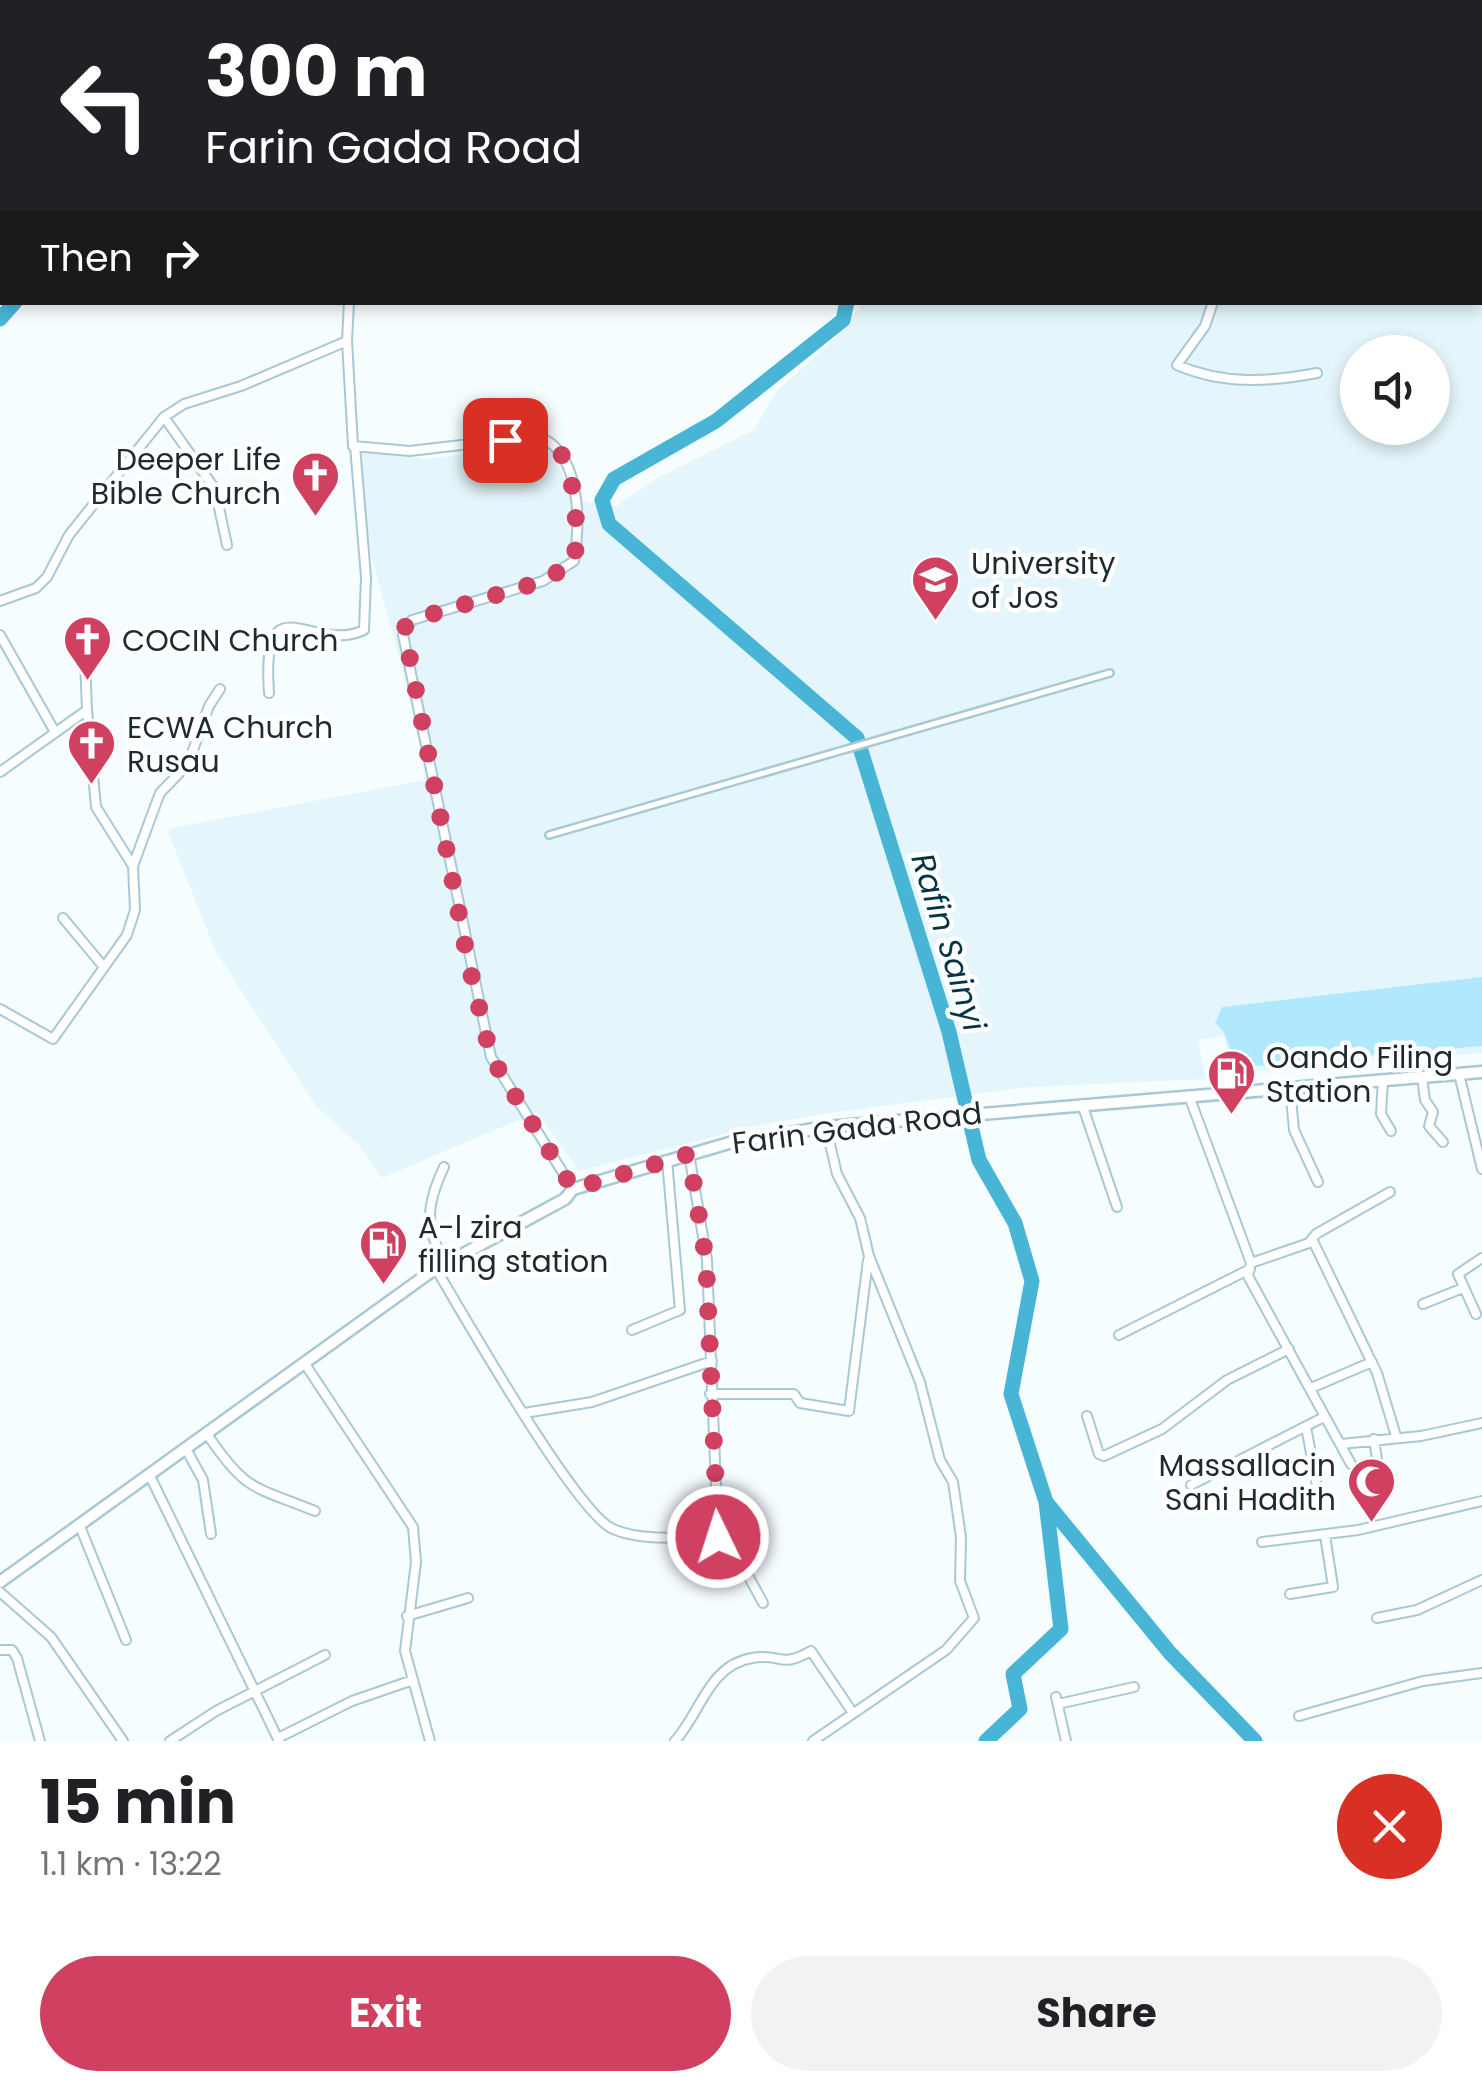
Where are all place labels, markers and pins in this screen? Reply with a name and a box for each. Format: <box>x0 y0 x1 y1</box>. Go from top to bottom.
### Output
pin <box>463 398 548 483</box>
place label: Deeper Life Bible Church <box>91 438 281 515</box>
church icon: Deeper Life Bible Church <box>290 450 342 518</box>
place label: University of Jos <box>971 542 1115 619</box>
school or university icon: University of Jos <box>910 554 962 622</box>
church icon: COCIN Church <box>61 614 113 682</box>
place label: COCIN Church <box>122 619 339 662</box>
place label: ECWA Church Rusau <box>127 706 333 783</box>
church icon: ECWA Church Rusau <box>66 718 118 786</box>
place label: Oando Filing Station <box>1266 1036 1453 1113</box>
fuel station icon: Oando Filing Station <box>1205 1048 1257 1116</box>
place label: A-l zira filling station <box>418 1206 608 1283</box>
fuel station icon: A-l zira filling station <box>357 1218 409 1286</box>
place label: Massallacin Sani Hadith <box>1158 1444 1336 1521</box>
mosque icon: Massallacin Sani Hadith <box>1345 1456 1397 1524</box>

